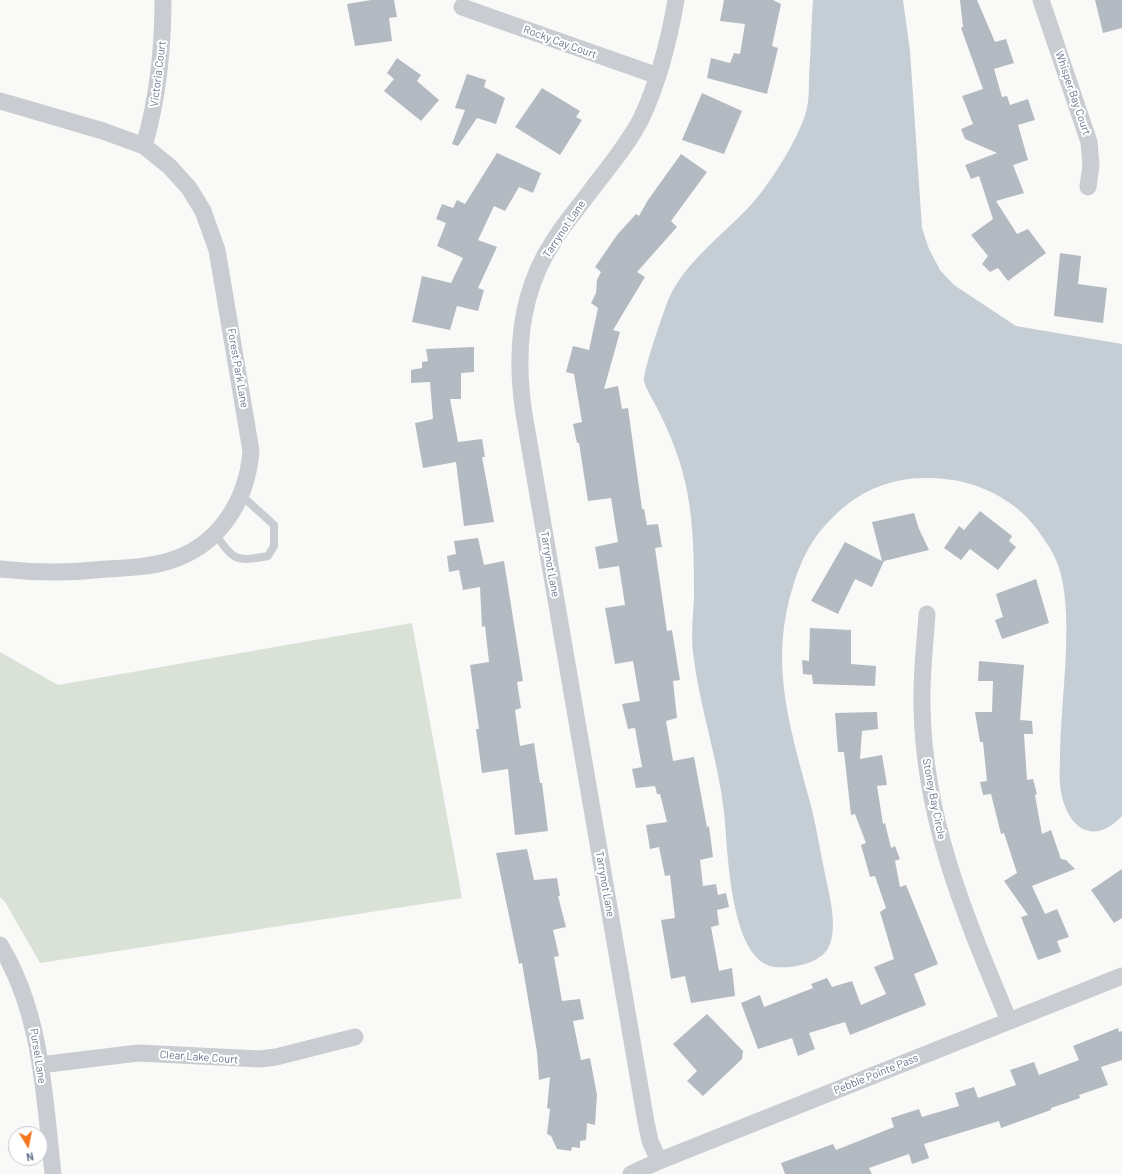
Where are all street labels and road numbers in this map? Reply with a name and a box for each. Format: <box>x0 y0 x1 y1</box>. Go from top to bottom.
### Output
street label: Rocky Cay Court <box>521 23 599 61</box>
street label: Victoria Court <box>147 40 169 108</box>
street label: Whisper Bay Court <box>1052 49 1094 137</box>
street label: Tarrynot Lane <box>540 198 588 260</box>
street label: Forest Park Lane <box>225 327 251 409</box>
street label: Tarrynot Lane <box>538 530 562 598</box>
street label: Stoney Bay Circle <box>920 757 948 841</box>
street label: Tarrynot Lane <box>593 850 617 918</box>
street label: Pursel Lane <box>27 1027 49 1085</box>
street label: Clear Lake Court <box>159 1048 239 1066</box>
street label: Pebble Pointe Pass <box>832 1051 920 1097</box>

